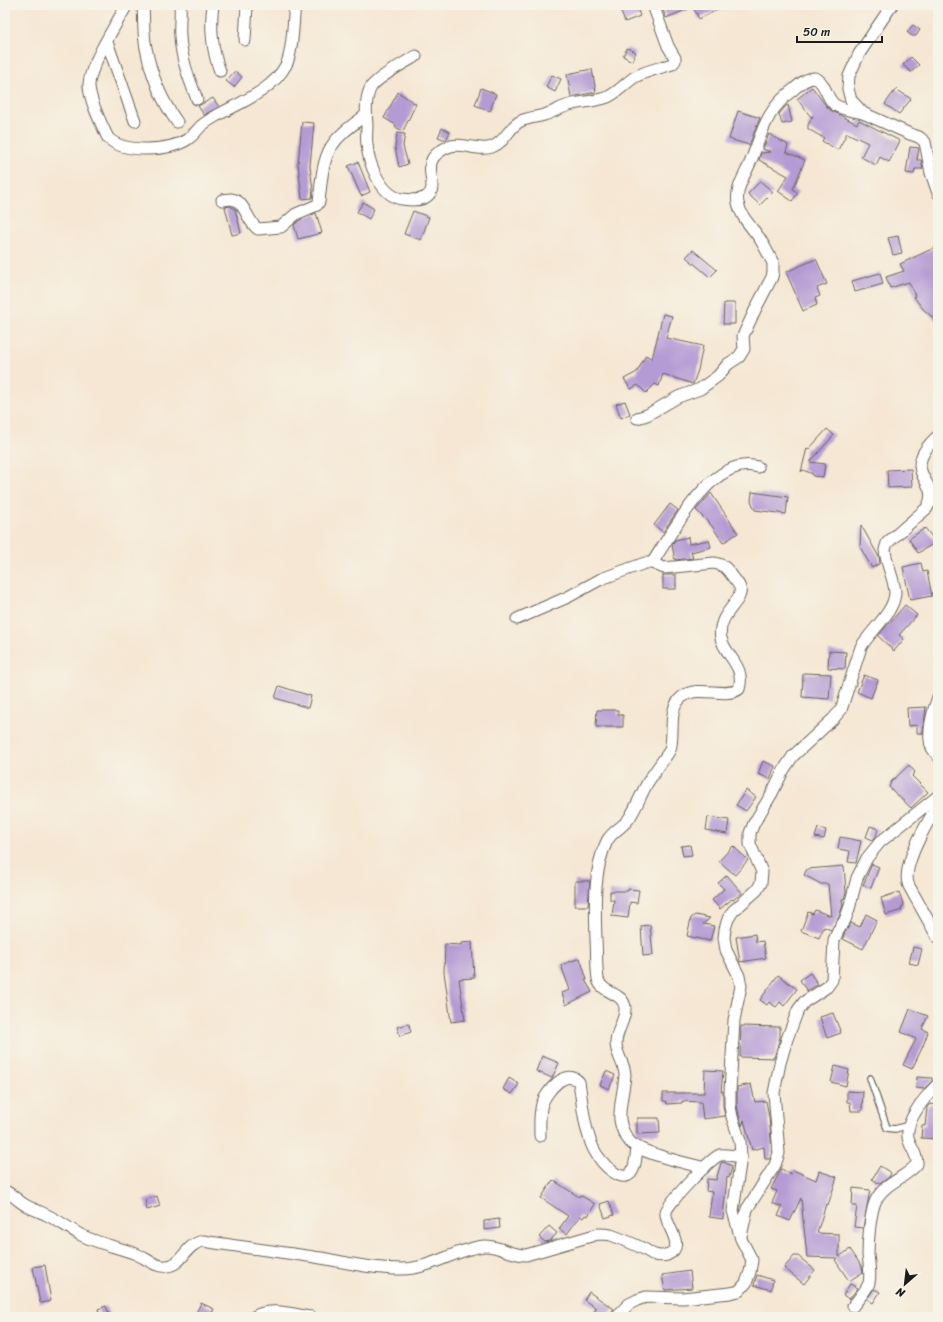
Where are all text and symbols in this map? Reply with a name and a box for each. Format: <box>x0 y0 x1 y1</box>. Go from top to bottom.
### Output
scale bar <box>797 18 882 44</box>
text: 50 m <box>803 21 830 43</box>
north arrow <box>885 1264 925 1304</box>
text: N <box>892 1282 909 1303</box>

